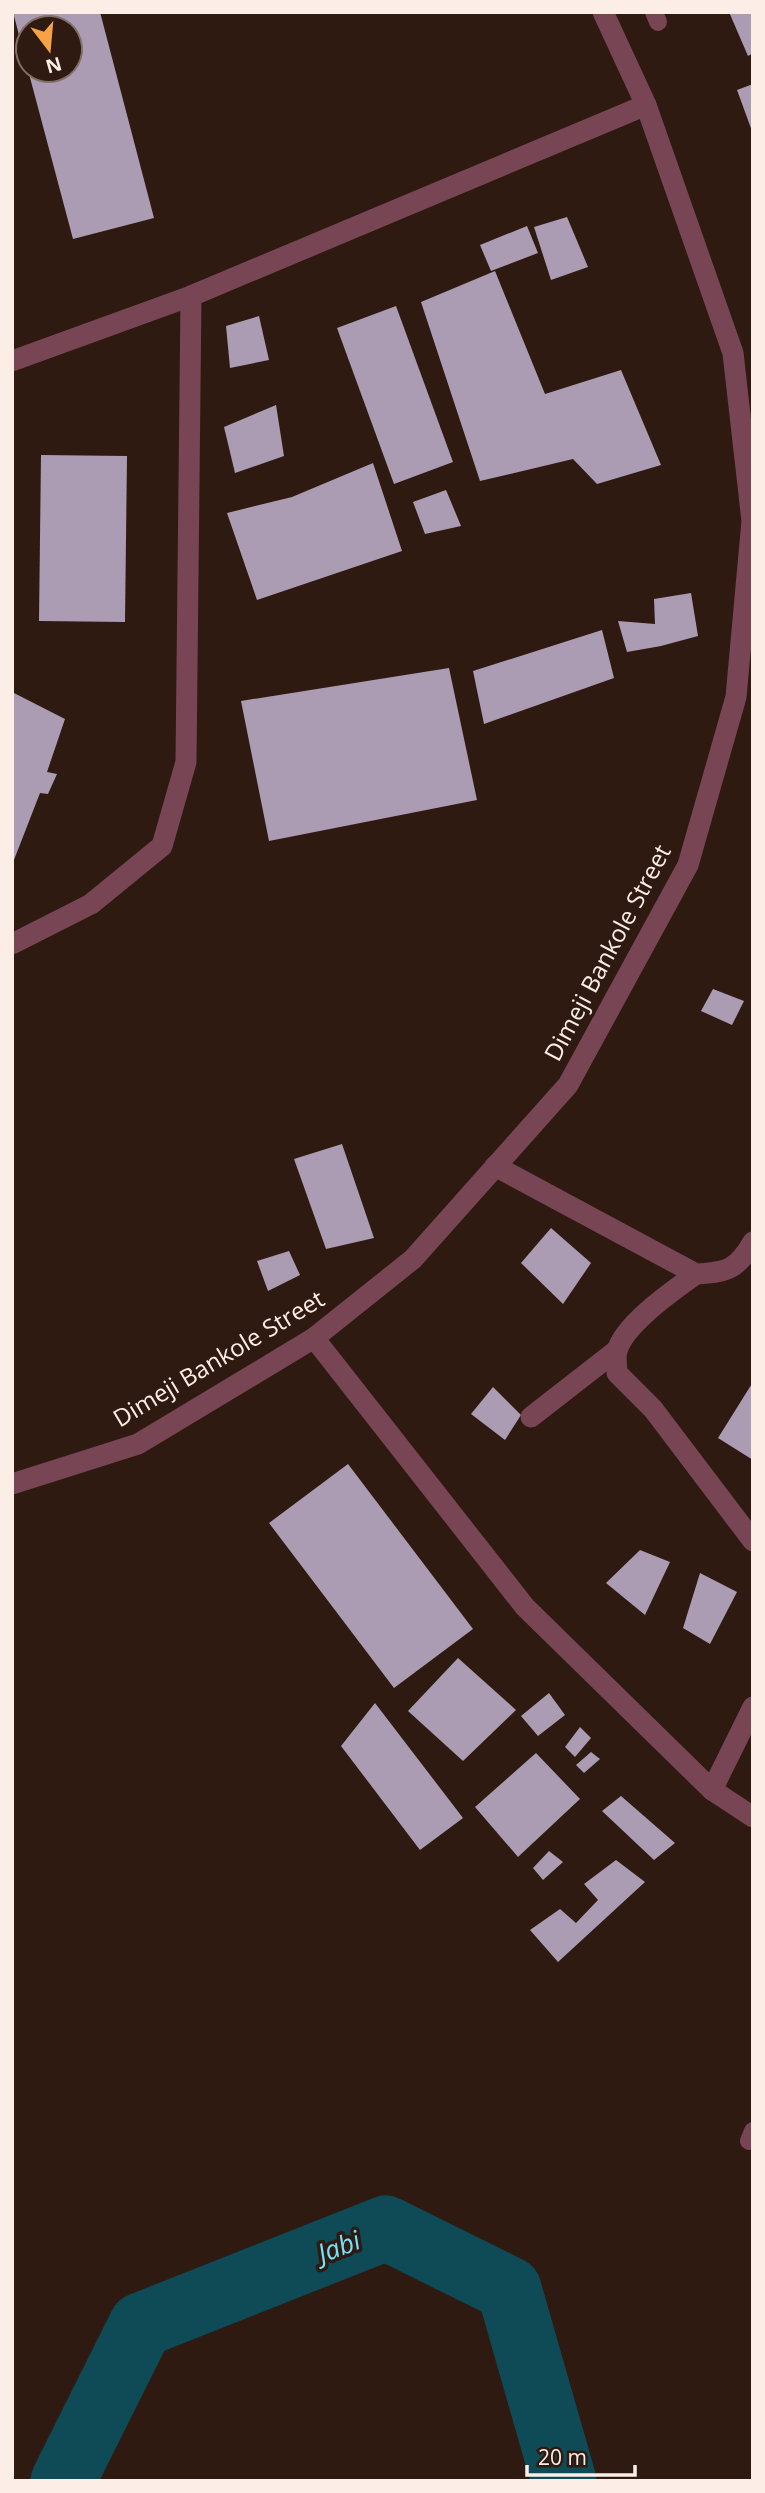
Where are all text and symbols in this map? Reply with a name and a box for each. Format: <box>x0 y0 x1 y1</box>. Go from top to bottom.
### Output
north arrow <box>14 14 84 84</box>
text: N <box>43 51 65 80</box>
street label: Dimeji Bankole Street <box>536 838 678 1066</box>
street label: Dimeji Bankole Street <box>106 1282 330 1434</box>
water label: Jabi <box>307 2221 366 2272</box>
scale bar <box>527 2434 636 2478</box>
text: 20 m <box>538 2443 587 2471</box>

